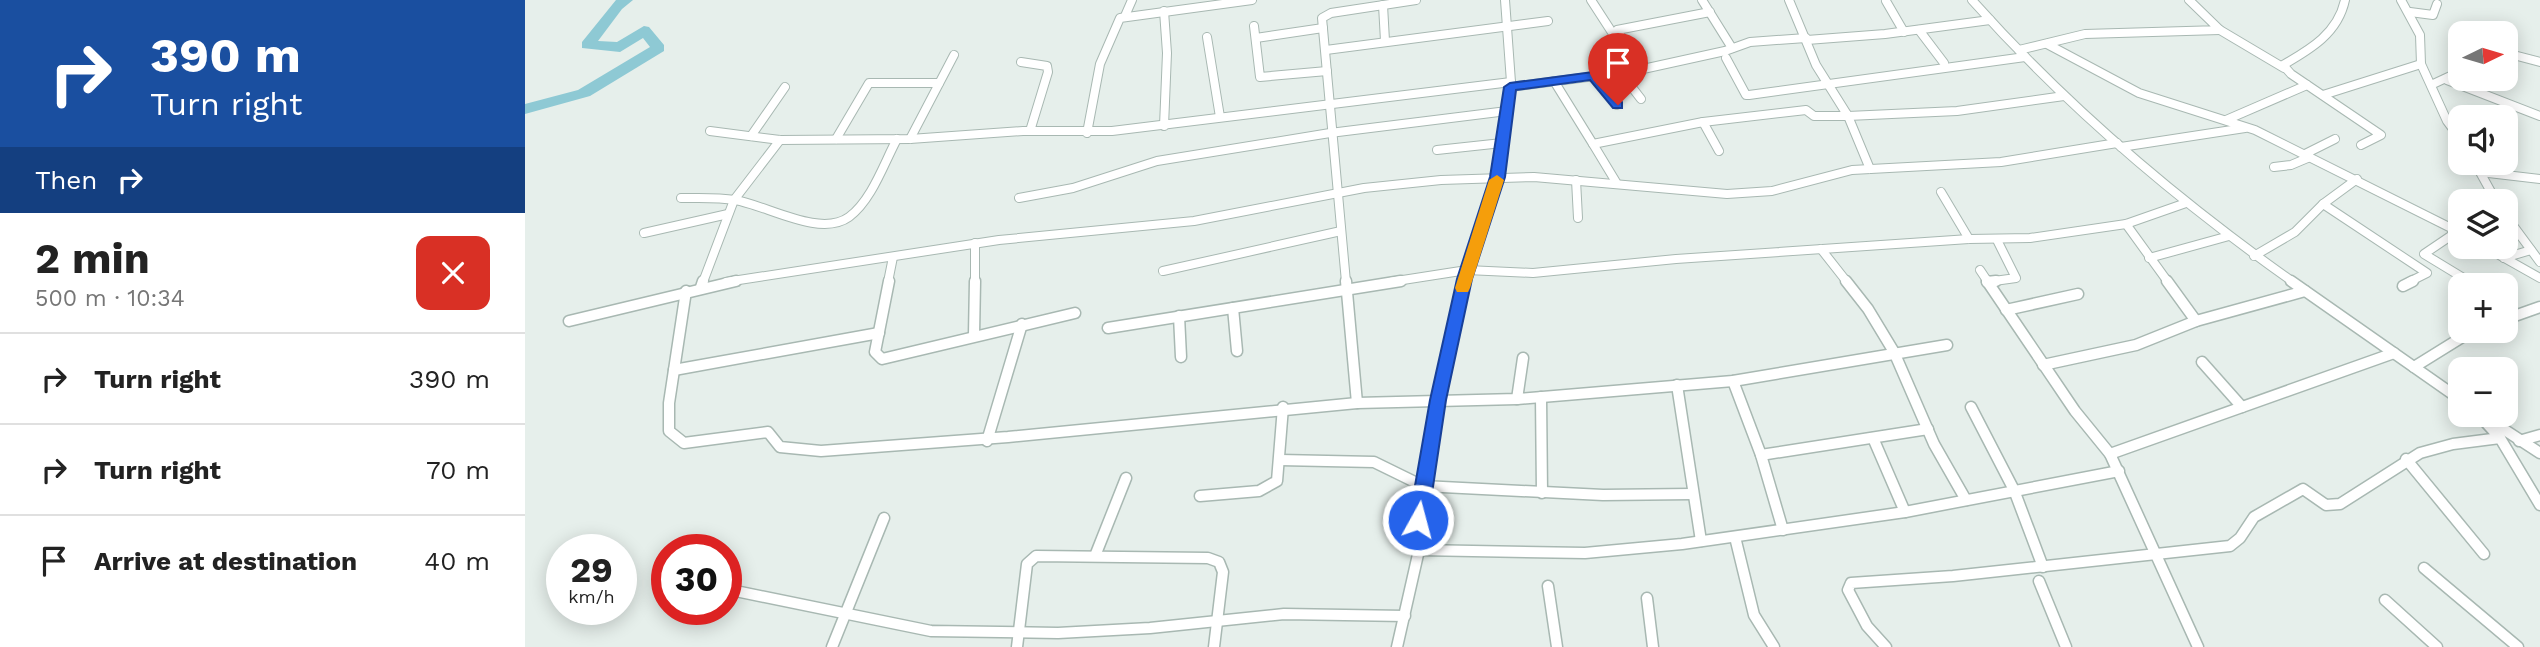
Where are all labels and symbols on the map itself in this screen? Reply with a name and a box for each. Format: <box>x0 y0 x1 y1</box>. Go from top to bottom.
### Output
north arrow <box>2448 21 2518 91</box>
pin <box>1588 33 1648 105</box>
position arrow <box>1381 483 1455 557</box>
speed limit sign: 30 <box>651 534 742 625</box>

